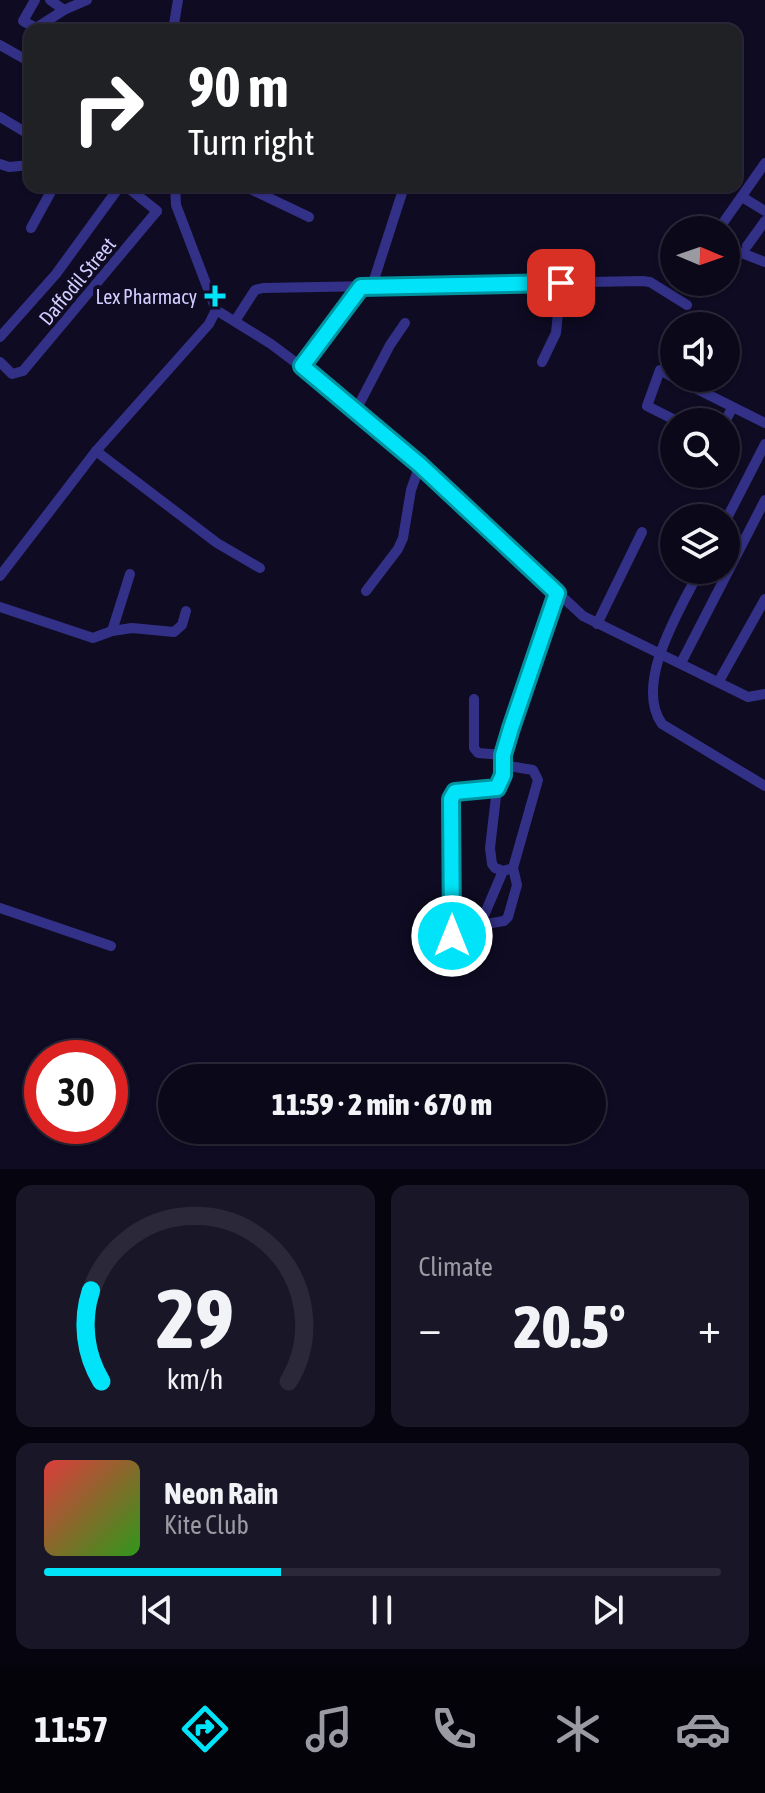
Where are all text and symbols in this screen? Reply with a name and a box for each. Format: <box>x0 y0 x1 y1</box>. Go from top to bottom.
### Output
text: 90 m <box>188 55 289 119</box>
icon: right <box>56 56 160 160</box>
text: Turn right <box>188 121 315 163</box>
north arrow <box>660 216 740 296</box>
map controls <box>660 216 740 584</box>
street label: Daffodil Street <box>34 233 120 329</box>
pin <box>527 249 595 317</box>
icon: arrive <box>539 261 583 305</box>
place label: Lex Pharmacy <box>96 285 197 308</box>
marker: Lex Pharmacy <box>204 285 226 307</box>
button: sound <box>660 312 740 392</box>
button: search <box>660 408 740 488</box>
button: layers <box>660 504 740 584</box>
position arrow <box>410 894 494 978</box>
speed limit sign: 30 <box>24 1040 128 1144</box>
text: 11:59 · 2 min · 670 m <box>272 1087 492 1121</box>
text: Climate <box>419 1252 493 1282</box>
text: 29 <box>156 1270 234 1366</box>
text: 20.5° <box>514 1292 626 1361</box>
text: − <box>419 1302 441 1352</box>
text: + <box>698 1302 721 1352</box>
text: km/h <box>167 1362 224 1395</box>
text: Neon Rain <box>164 1476 278 1510</box>
text: Kite Club <box>164 1510 249 1540</box>
icon: previous <box>135 1588 179 1632</box>
icon: pause <box>360 1588 404 1632</box>
icon: next <box>586 1588 630 1632</box>
icon: directions <box>177 1701 233 1757</box>
icon: music <box>301 1701 357 1757</box>
icon: phone <box>426 1701 482 1757</box>
icon: climate <box>550 1701 606 1757</box>
icon: car <box>675 1701 731 1757</box>
text: 11:57 <box>34 1708 108 1750</box>

